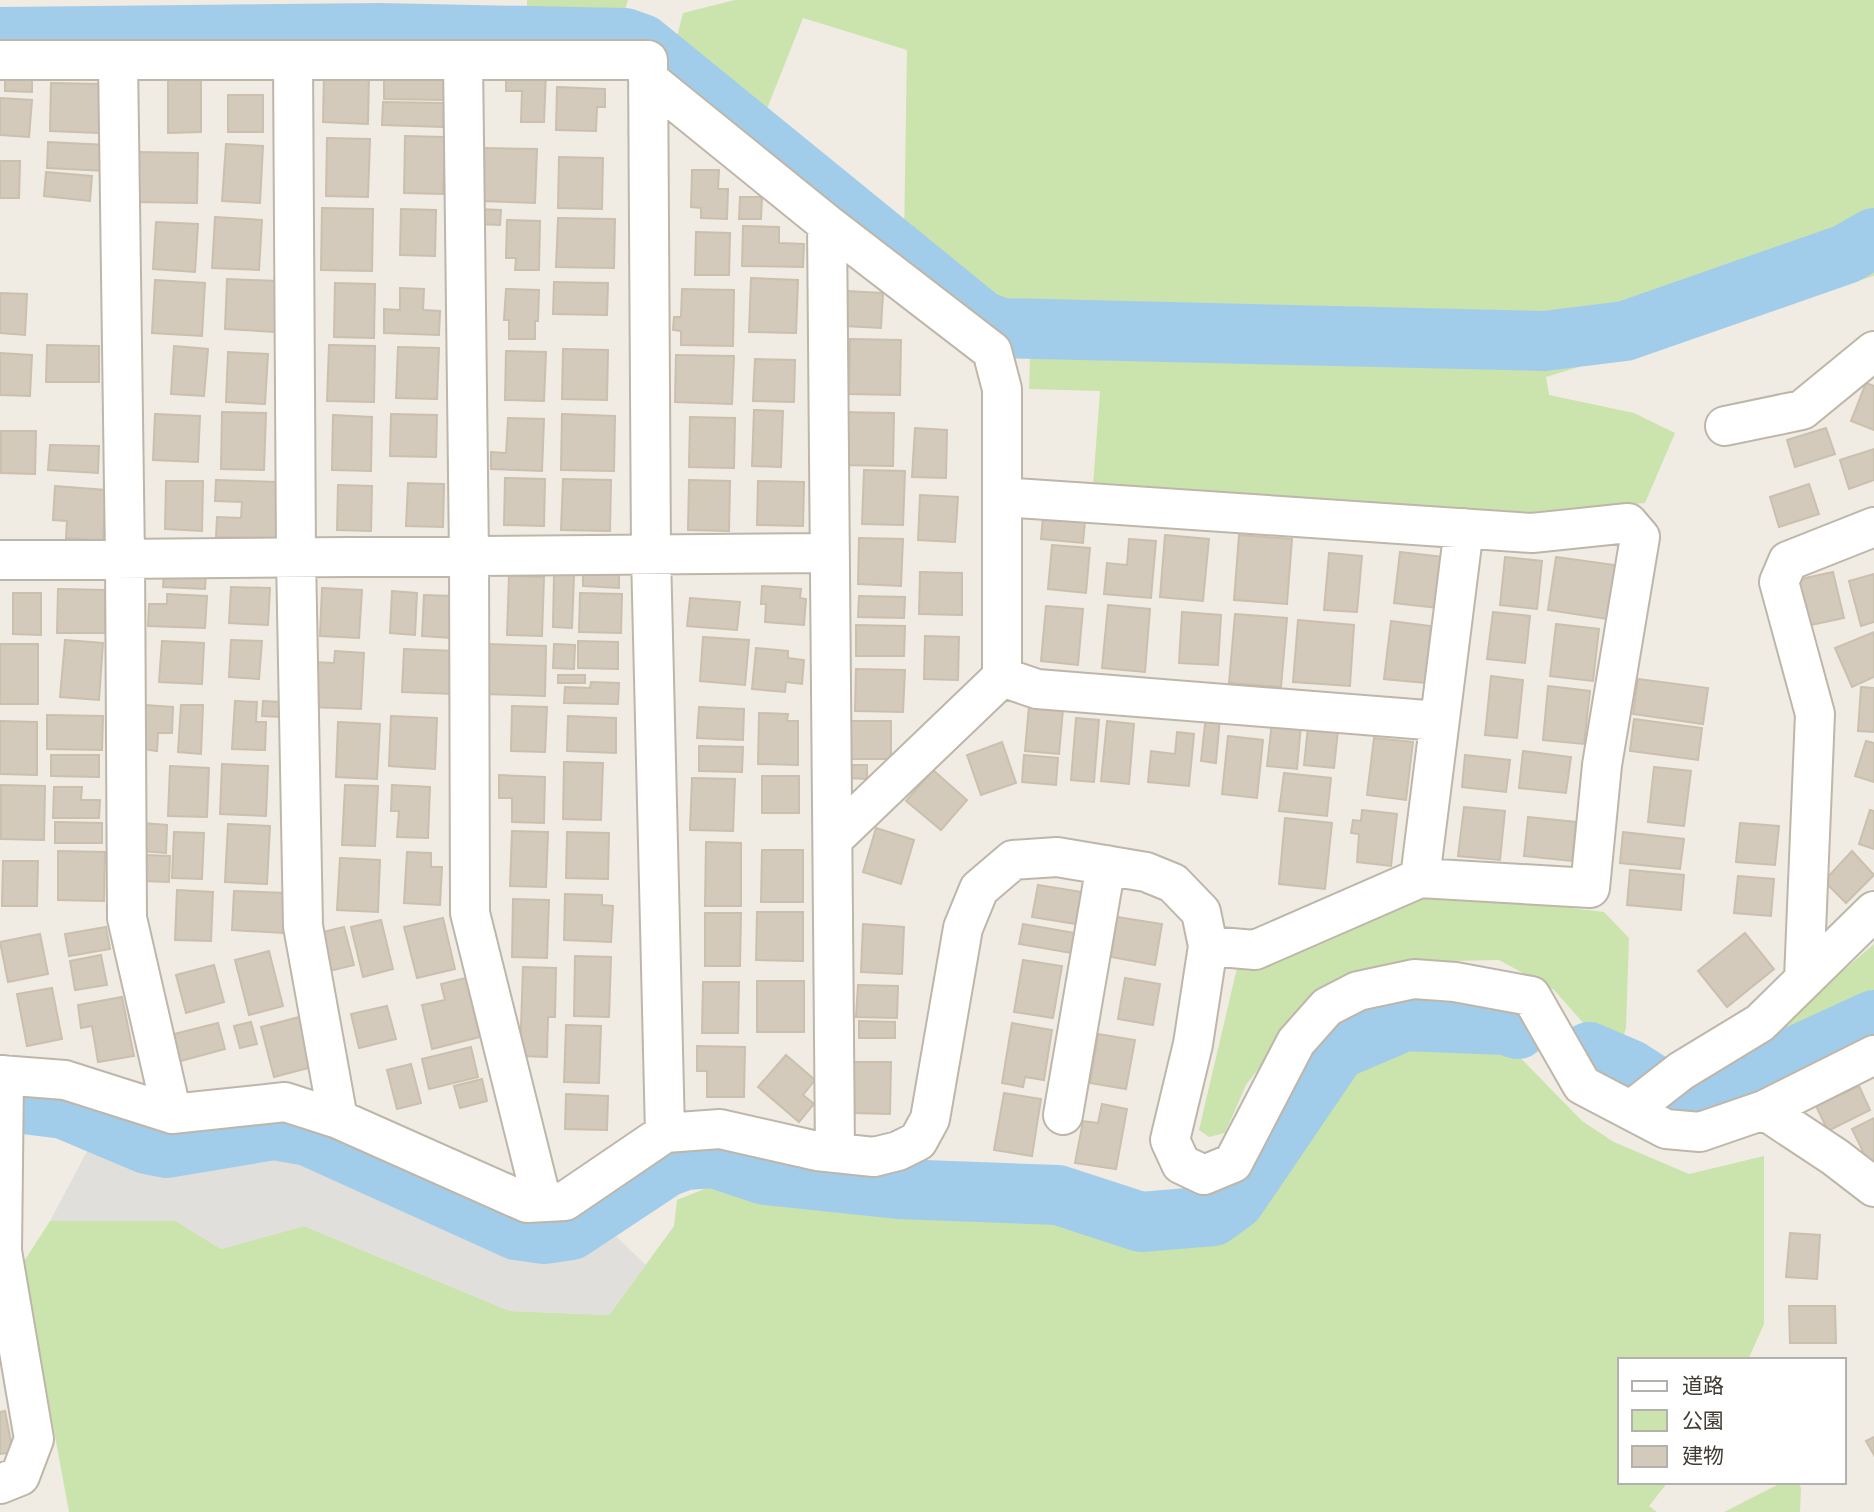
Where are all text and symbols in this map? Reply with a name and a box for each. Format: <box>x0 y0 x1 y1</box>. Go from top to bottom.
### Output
legend <box>1618 1358 1846 1484</box>
text: 道路 <box>1682 1372 1724 1400</box>
text: 公園 <box>1682 1407 1724 1435</box>
text: 建物 <box>1682 1442 1724 1470</box>

